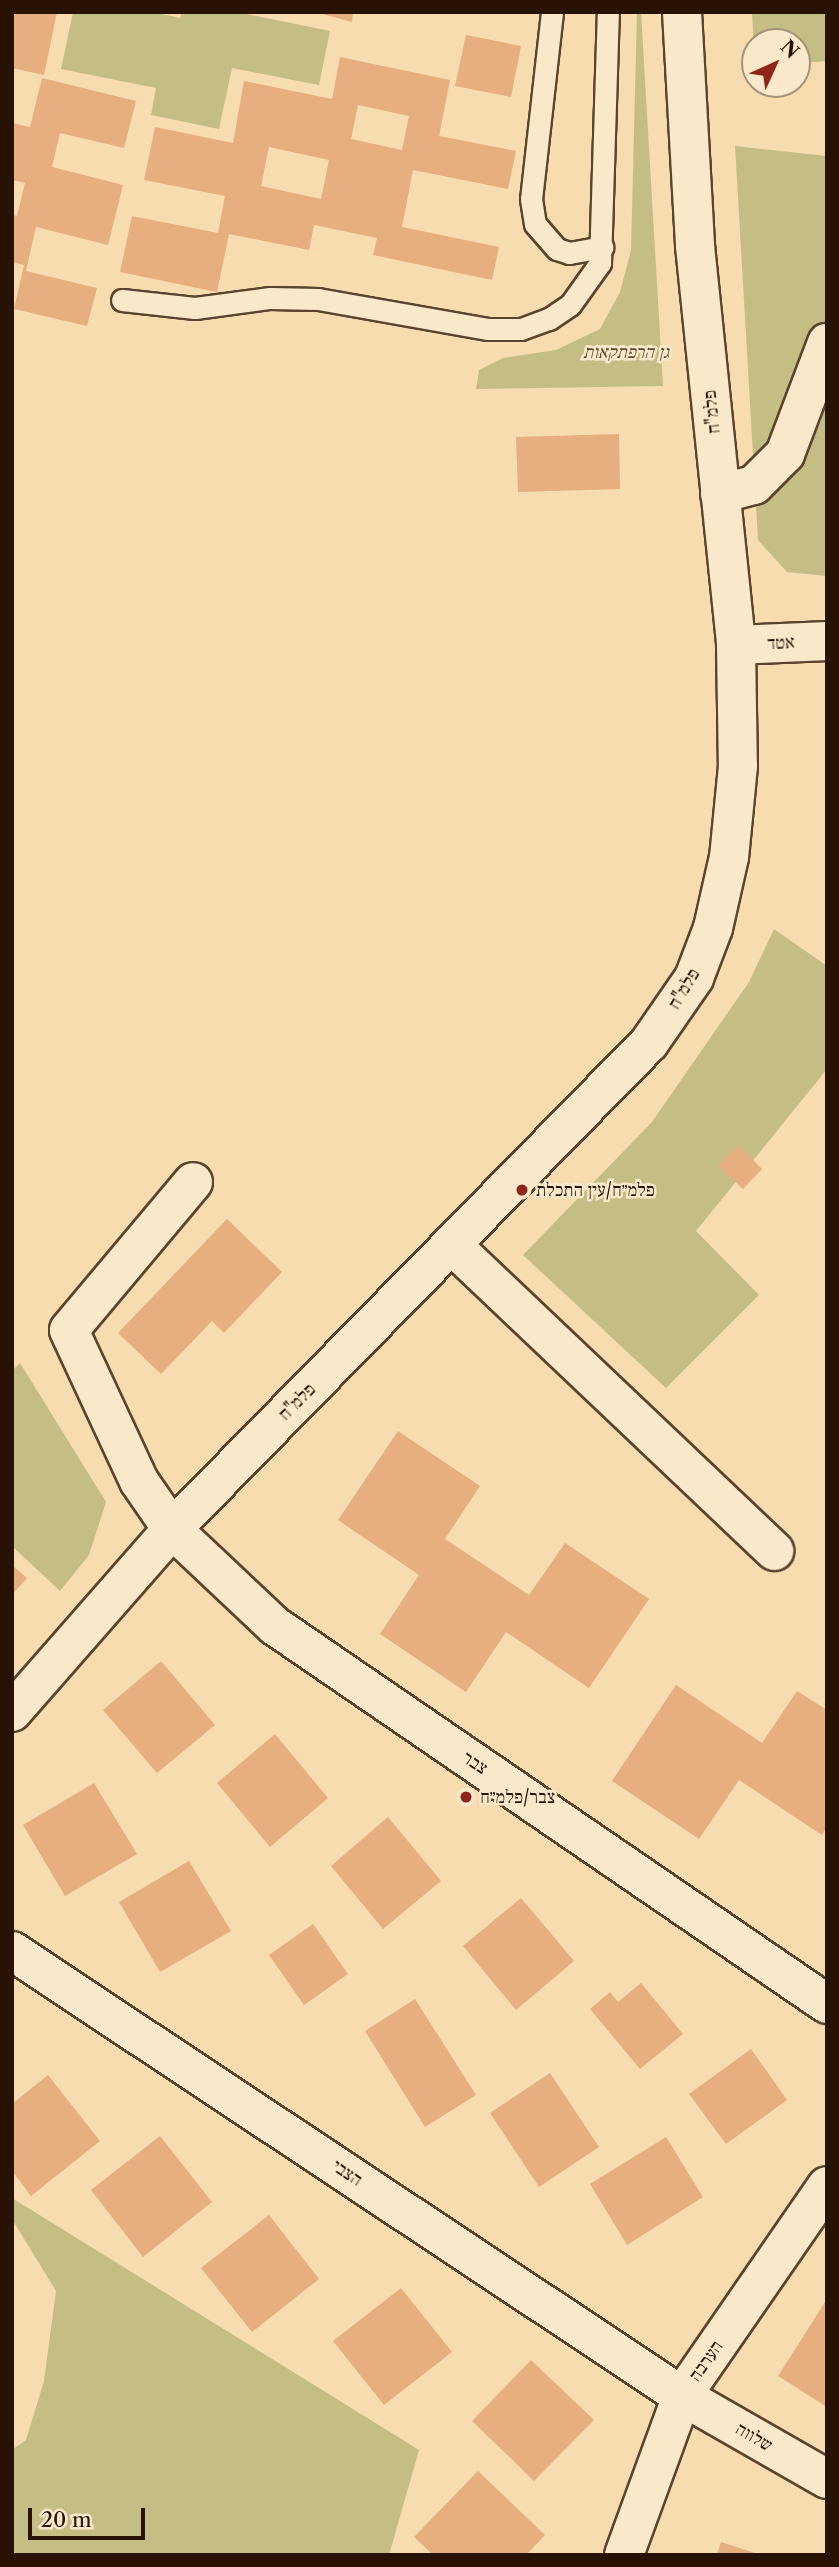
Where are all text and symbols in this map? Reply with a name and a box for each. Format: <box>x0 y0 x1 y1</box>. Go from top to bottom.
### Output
north arrow <box>741 28 811 98</box>
text: N <box>776 35 804 63</box>
park label: גן הרפתקאות <box>583 341 669 363</box>
street label: פלמ"ח <box>699 389 725 435</box>
street label: אטד <box>767 632 795 654</box>
street label: פלמ"ח <box>663 965 705 1013</box>
place label: פלמ״ח/עין התכלת <box>536 1179 655 1201</box>
marker: פלמ״ח/עין התכלת <box>514 1182 530 1198</box>
street label: פלמ"ח <box>274 1379 320 1425</box>
street label: צבר <box>458 1747 492 1779</box>
place label: צבר/פלמ״ח <box>480 1786 555 1808</box>
marker: צבר/פלמ״ח <box>458 1789 474 1805</box>
street label: הצבי <box>328 2155 366 2191</box>
street label: הערבה <box>684 2336 728 2386</box>
street label: שלווה <box>732 2418 776 2456</box>
scale bar <box>32 2494 149 2538</box>
text: 20 m <box>41 2507 92 2532</box>

